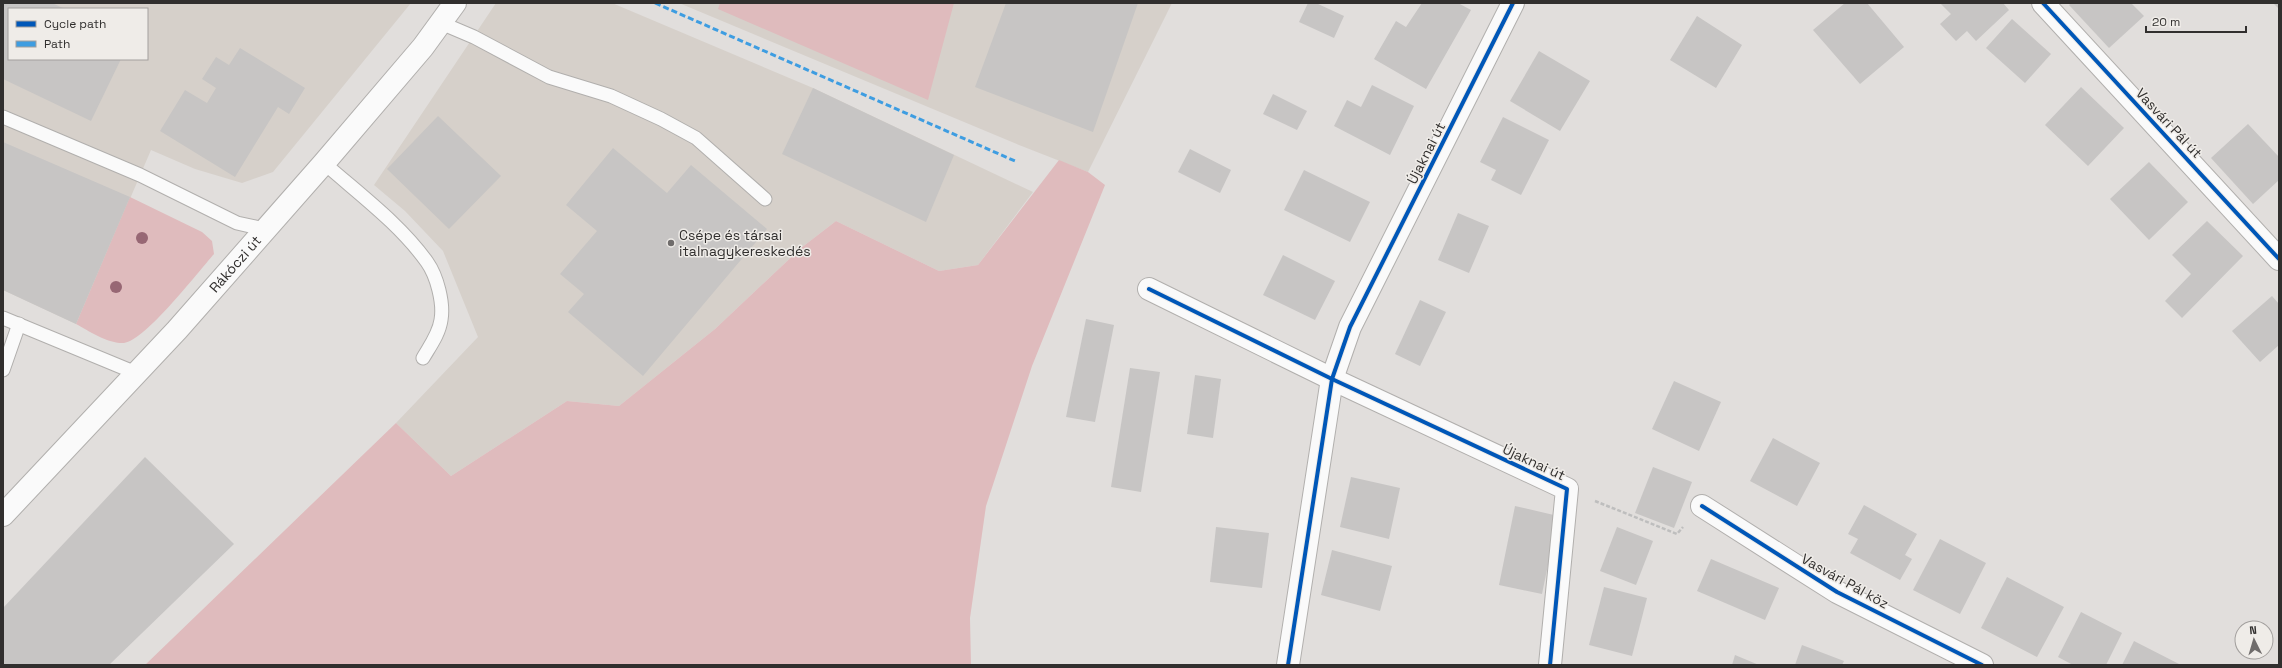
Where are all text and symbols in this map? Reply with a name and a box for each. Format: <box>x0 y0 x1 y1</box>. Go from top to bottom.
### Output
legend <box>8 8 148 60</box>
scale bar <box>2146 8 2246 34</box>
text: 20 m <box>2152 14 2180 30</box>
text: Cycle path <box>44 16 106 32</box>
text: Path <box>44 36 70 52</box>
street label: Vasvári Pál út <box>2132 84 2206 162</box>
street label: Újaknai út <box>1403 119 1449 187</box>
place label: Csépe és társai italnagykereskedés <box>679 226 811 260</box>
street label: Rákóczi út <box>205 232 265 296</box>
marker: Csépe és társai italnagykereskedés <box>666 238 676 248</box>
street label: Újaknai út <box>1500 440 1568 484</box>
street label: Vasvári Pál köz <box>1798 550 1892 612</box>
north arrow <box>2234 620 2274 660</box>
text: N <box>2249 623 2257 637</box>

